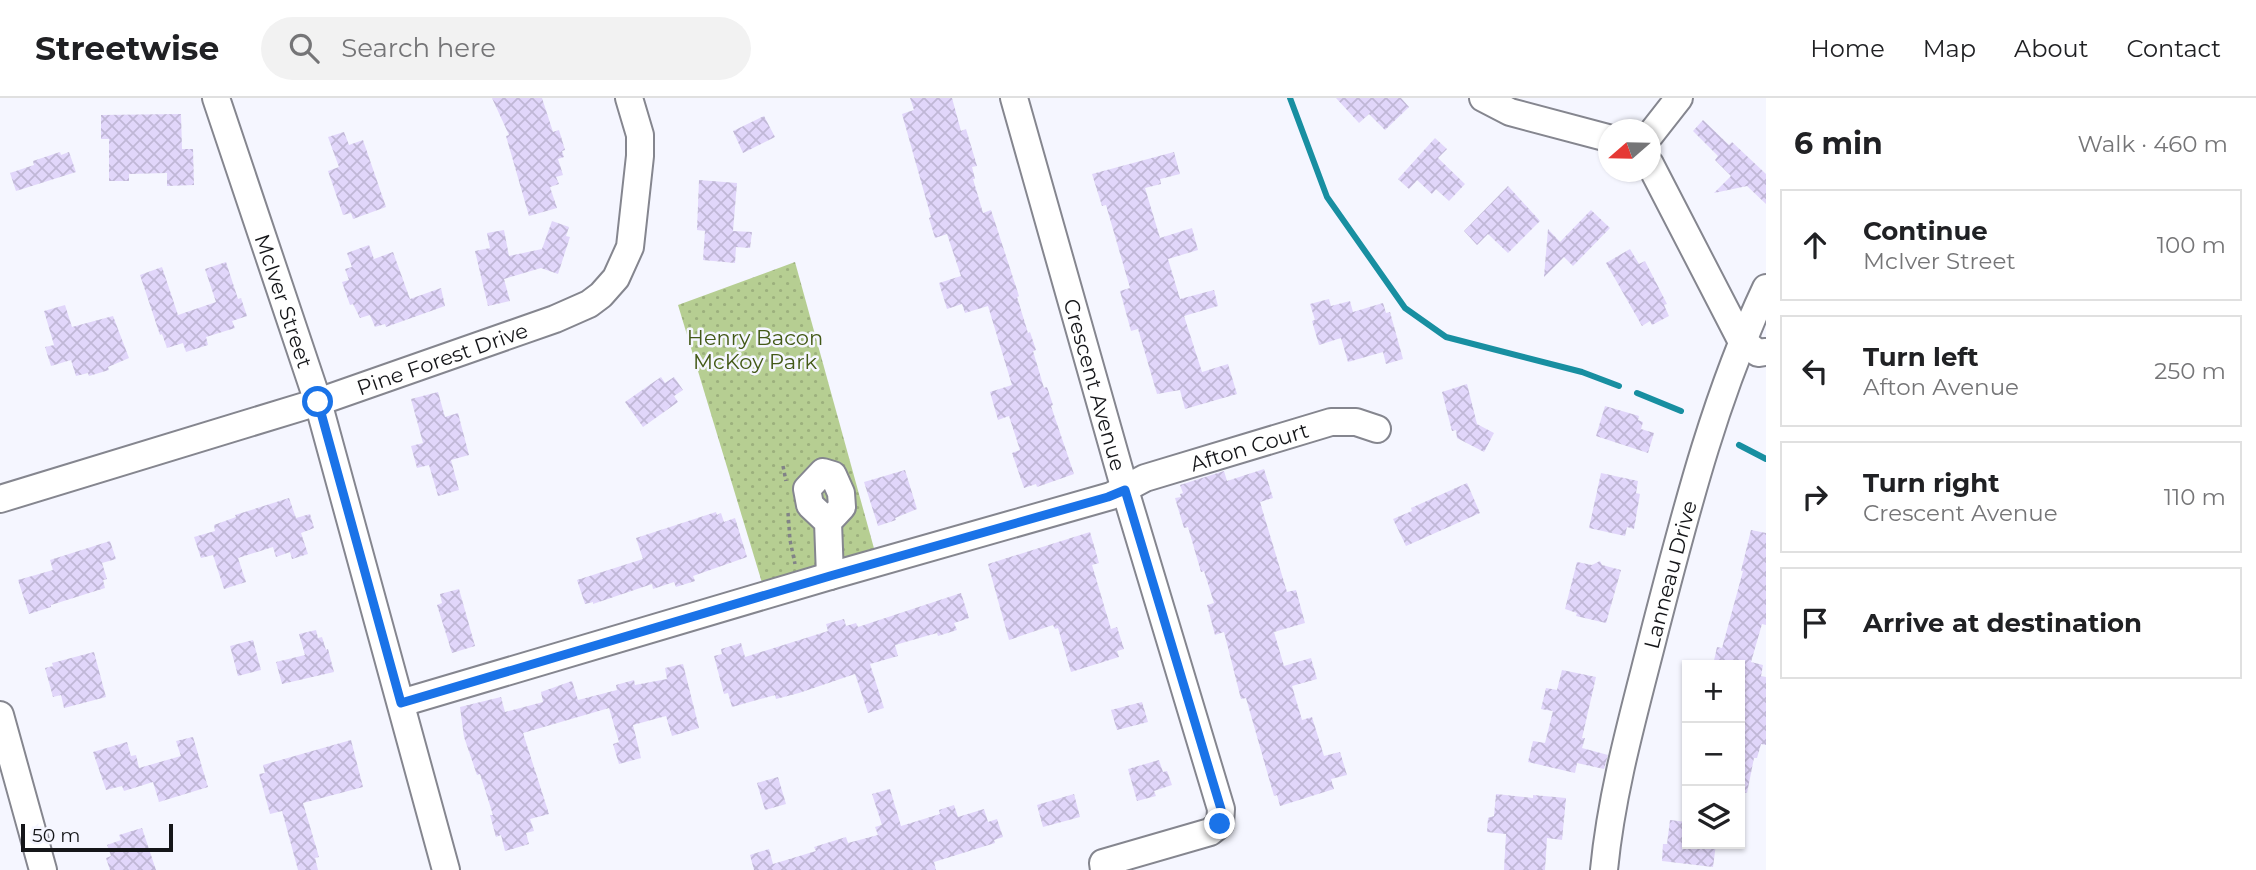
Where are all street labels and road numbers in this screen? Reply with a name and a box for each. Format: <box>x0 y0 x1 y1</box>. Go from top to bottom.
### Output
street label: McIver Street <box>250 231 318 371</box>
street label: Crescent Avenue <box>1059 296 1131 474</box>
street label: Pine Forest Drive <box>353 317 531 400</box>
street label: Afton Court <box>1187 417 1311 476</box>
street label: Lanneau Drive <box>1638 497 1701 651</box>

